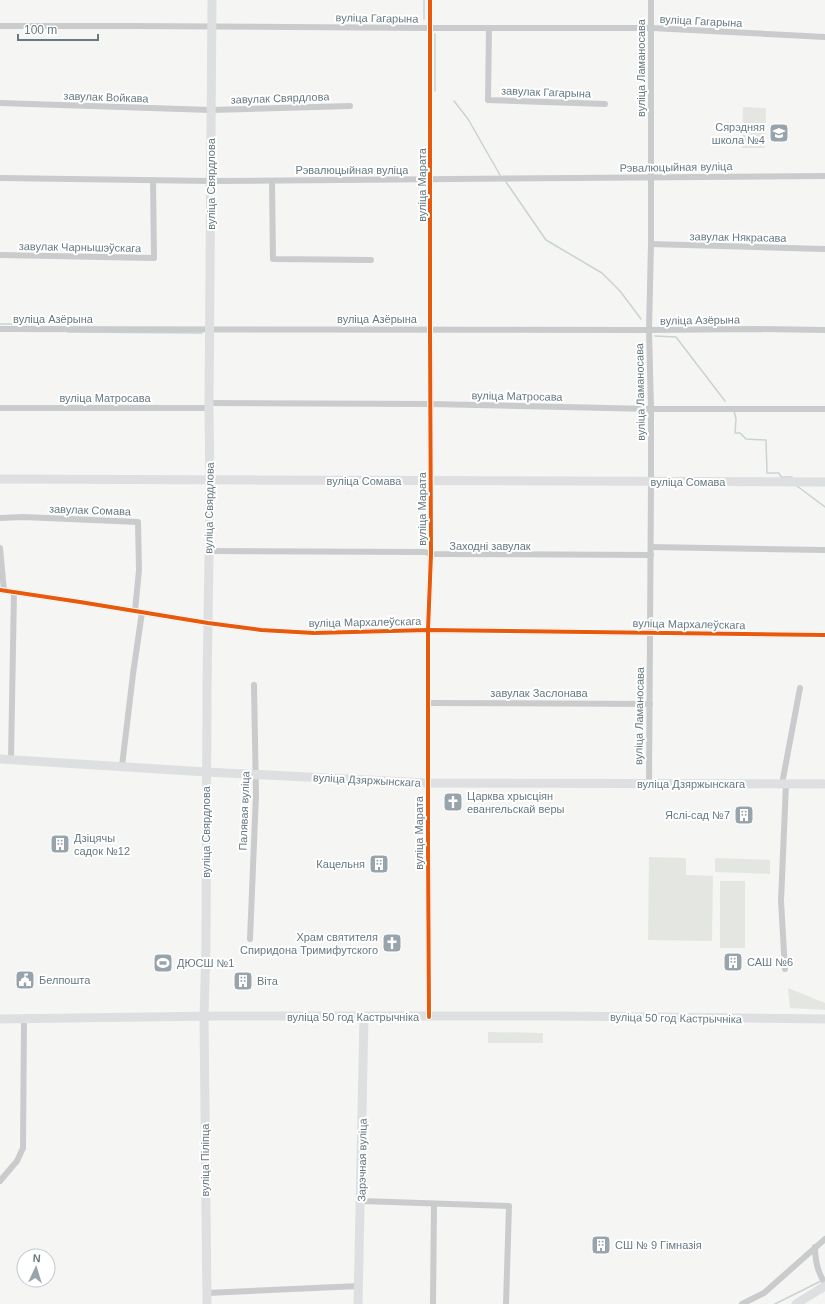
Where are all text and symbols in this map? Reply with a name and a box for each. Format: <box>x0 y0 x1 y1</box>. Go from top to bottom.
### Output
street label: вуліца Гагарына <box>336 11 419 25</box>
street label: вуліца Гагарына <box>659 13 744 29</box>
scale bar <box>18 16 98 42</box>
street label: вуліца Ламаносава <box>635 18 647 117</box>
text: 100 m <box>24 23 57 37</box>
street label: завулак Гагарына <box>501 84 592 100</box>
street label: завулак Войкава <box>63 90 150 105</box>
street label: завулак Свярдлова <box>230 90 330 106</box>
place label: Сярэдняя школа №4 <box>712 121 765 146</box>
school or university icon: Сярэдняя школа №4 <box>768 122 790 144</box>
street label: вуліца Свярдлова <box>205 137 217 230</box>
street label: вуліца Марата <box>416 147 428 222</box>
street label: Рэвалюцыйная вуліца <box>619 160 733 174</box>
street label: Рэвалюцыйная вуліца <box>296 164 409 176</box>
street label: завулак Някрасава <box>689 230 787 244</box>
street label: завулак Чарнышэўскага <box>19 240 142 254</box>
street label: вуліца Азёрына <box>13 313 94 325</box>
street label: вуліца Азёрына <box>337 313 418 325</box>
street label: вуліца Азёрына <box>660 313 741 327</box>
street label: вуліца Ламаносава <box>633 342 647 441</box>
street label: вуліца Матросава <box>471 389 564 403</box>
street label: вуліца Матросава <box>59 392 151 404</box>
street label: вуліца Свярдлова <box>202 461 216 554</box>
street label: вуліца Марата <box>416 471 428 546</box>
street label: вуліца Сомава <box>327 475 402 487</box>
street label: вуліца Сомава <box>651 476 726 488</box>
street label: завулак Сомава <box>49 503 132 517</box>
street label: Заходні завулак <box>449 540 531 552</box>
street label: вуліца Мархалеўскага <box>309 615 422 629</box>
street label: вуліца Мархалеўскага <box>633 617 746 631</box>
street label: вуліца Ламаносава <box>632 666 646 765</box>
street label: завулак Заслонава <box>490 687 589 699</box>
street label: Палявая вуліца <box>237 770 251 851</box>
street label: вуліца Дзяржынскага <box>313 771 422 789</box>
street label: вуліца Дзяржынскага <box>637 778 746 790</box>
street label: вуліца Свярдлова <box>200 785 212 878</box>
place label: Царква хрысціян евангельскай веры <box>467 790 565 815</box>
church icon: Царква хрысціян евангельскай веры <box>442 791 464 813</box>
street label: вуліца Марата <box>413 795 425 870</box>
building icon: Яслі-сад №7 <box>733 804 755 826</box>
place label: Яслі-сад №7 <box>665 809 730 821</box>
place label: Дзіцячы садок №12 <box>74 832 130 857</box>
building icon: Дзіцячы садок №12 <box>49 833 71 855</box>
building icon: Кацельня <box>368 853 390 875</box>
place label: Кацельня <box>316 858 365 870</box>
place label: Храм святителя Спиридона Тримифутского <box>240 931 378 956</box>
church icon: Храм святителя Спиридона Тримифутского <box>381 932 403 954</box>
building icon: САШ №6 <box>722 951 744 973</box>
sports icon: ДЮСШ №1 <box>152 952 174 974</box>
place label: САШ №6 <box>747 956 793 968</box>
place label: ДЮСШ №1 <box>177 957 234 969</box>
public building icon: Белпошта <box>14 969 36 991</box>
building icon: Віта <box>232 970 254 992</box>
place label: Белпошта <box>39 974 91 986</box>
place label: Віта <box>257 975 279 987</box>
street label: вуліца 50 год Кастрычніка <box>287 1011 420 1023</box>
street label: вуліца 50 год Кастрычніка <box>610 1011 743 1025</box>
street label: Зарэчная вуліца <box>355 1117 369 1202</box>
street label: вуліца Піліпца <box>199 1123 211 1196</box>
building icon: СШ № 9 Гімназія <box>590 1234 612 1256</box>
place label: СШ № 9 Гімназія <box>615 1239 702 1251</box>
north arrow <box>16 1248 56 1288</box>
text: N <box>32 1252 41 1264</box>

